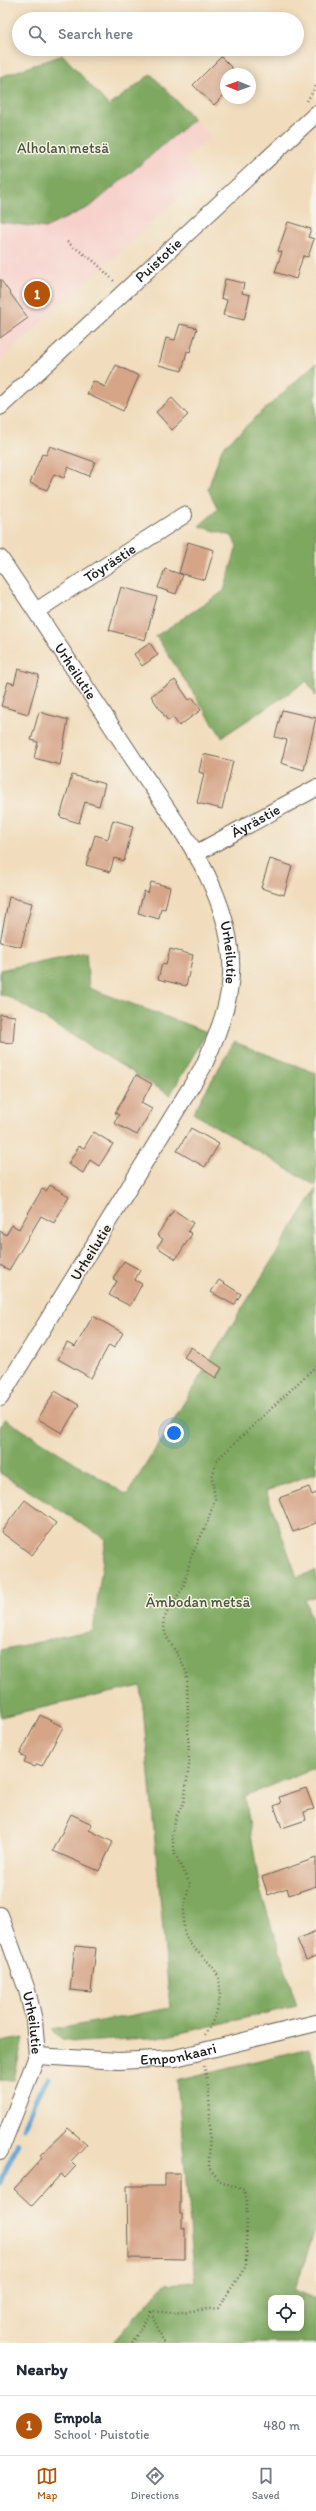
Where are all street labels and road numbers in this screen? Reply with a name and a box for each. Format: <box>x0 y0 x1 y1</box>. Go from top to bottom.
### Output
street label: Puistotie <box>131 234 186 286</box>
street label: Töyrästie <box>80 540 139 587</box>
street label: Urheilutie <box>50 640 101 703</box>
street label: Äyrästie <box>228 800 283 842</box>
street label: Urheilutie <box>216 919 240 985</box>
street label: Urheilutie <box>66 1220 116 1284</box>
street label: Urheilutie <box>19 1989 46 2055</box>
street label: Emponkaari <box>140 2039 218 2069</box>

